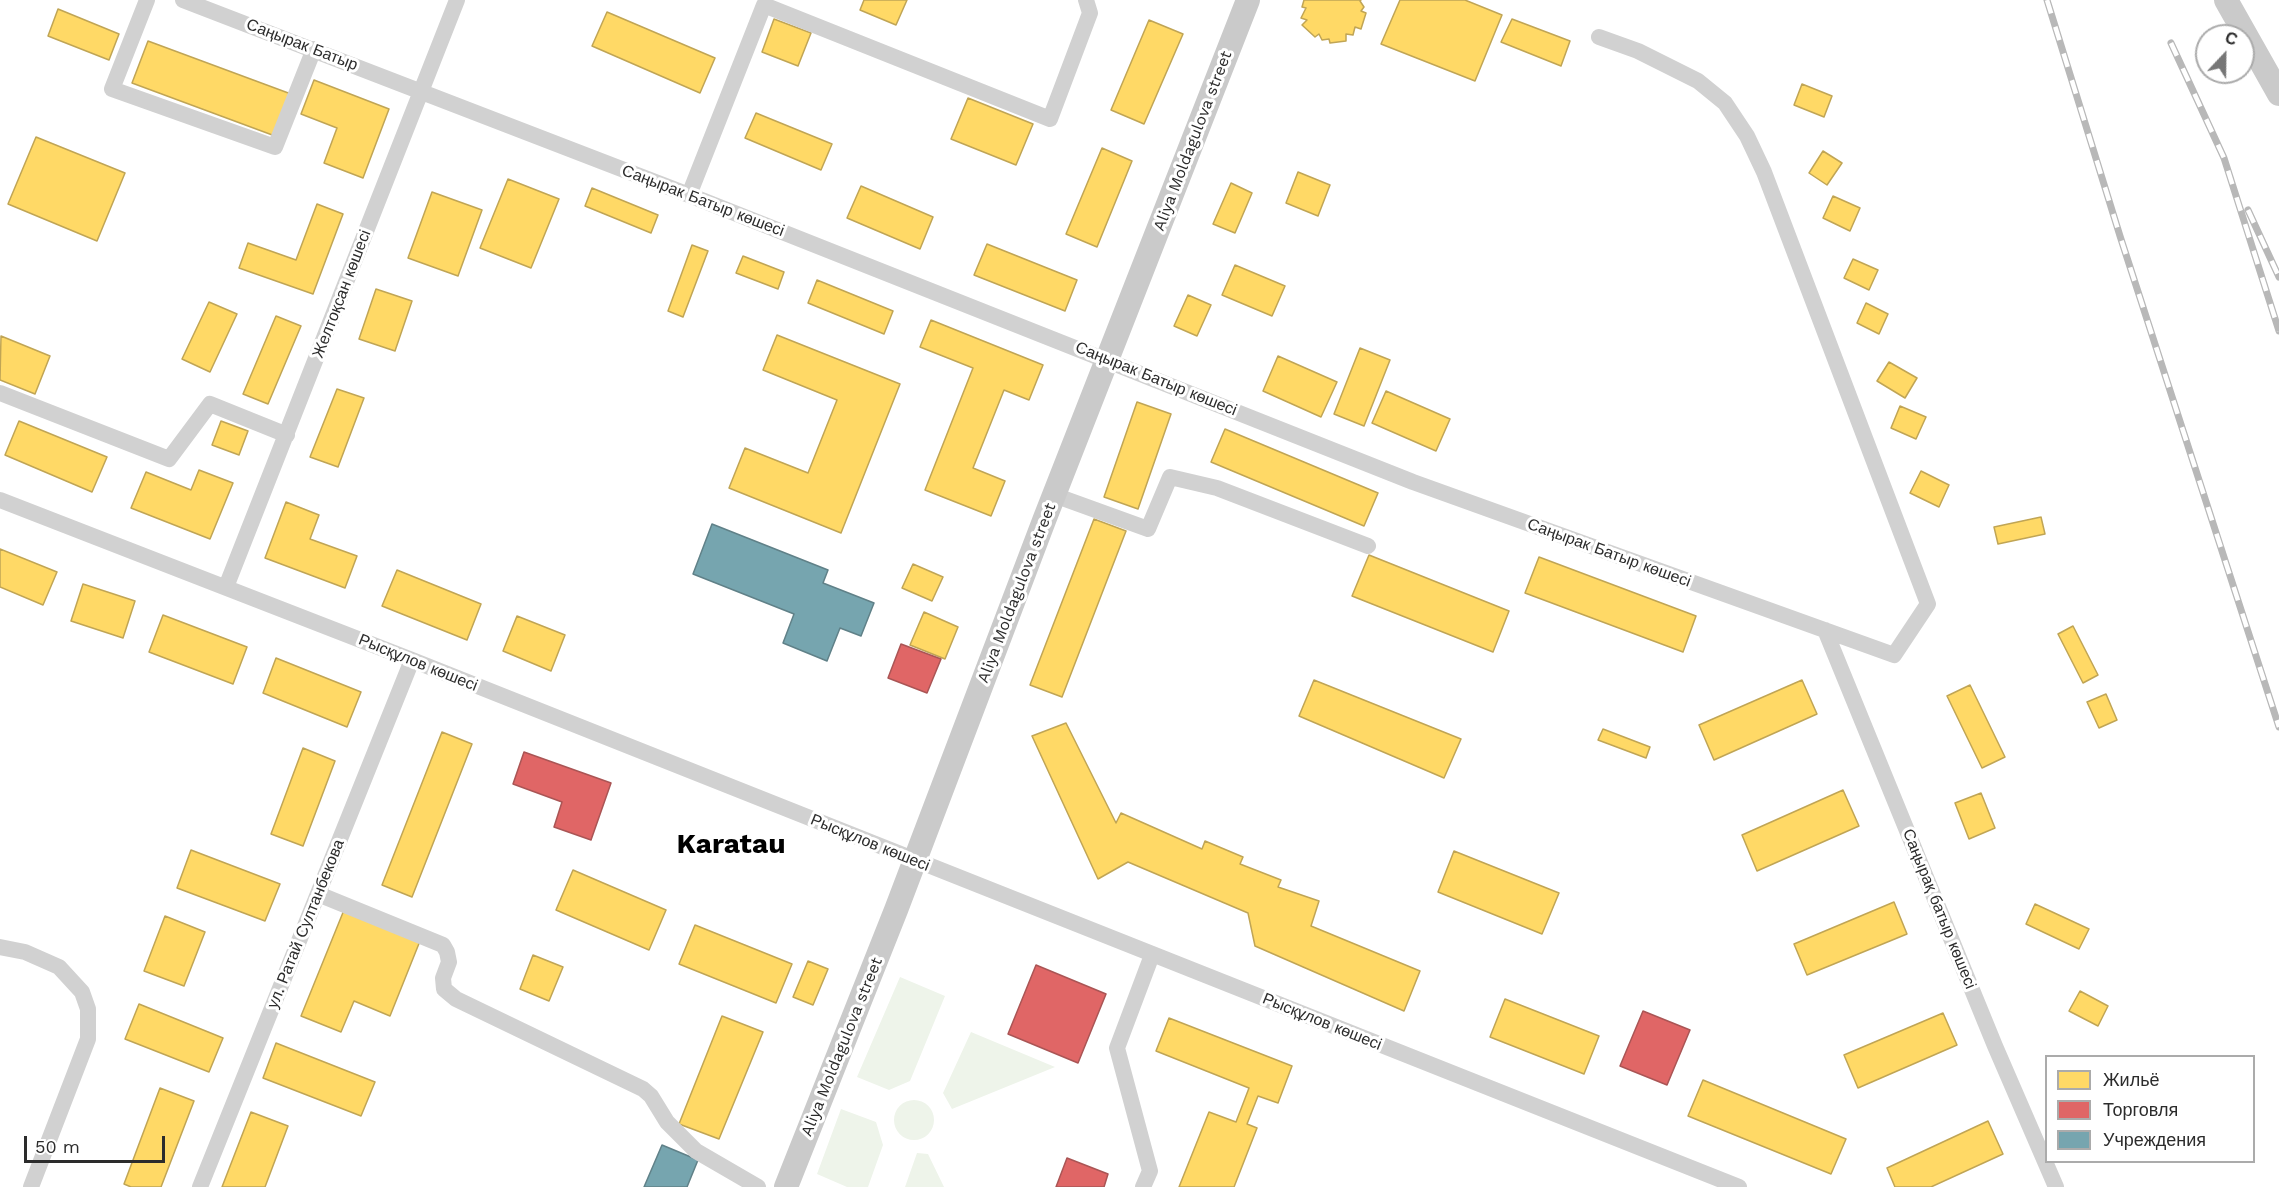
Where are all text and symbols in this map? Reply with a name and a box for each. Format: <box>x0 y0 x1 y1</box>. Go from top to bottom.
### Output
street label: Саңырак Батыр <box>243 15 361 75</box>
north arrow <box>2195 24 2255 84</box>
text: С <box>2222 28 2240 50</box>
street label: Aliya Moldagulova street <box>1150 48 1236 234</box>
street label: Саңырак Батыр көшесі <box>619 161 787 241</box>
street label: Желтоқсан көшесі <box>309 227 375 361</box>
street label: Саңырак Батыр көшесі <box>1072 338 1240 420</box>
street label: Aliya Moldagulova street <box>974 500 1060 686</box>
street label: Саңырак Батыр көшесі <box>1525 514 1693 592</box>
street label: Рысқұлов көшесі <box>356 630 480 696</box>
street label: Рысқұлов көшесі <box>808 810 932 876</box>
street label: Саңырақ батыр көшесі <box>1898 826 1980 992</box>
district label: Karatau <box>676 828 786 862</box>
street label: ул. Ратай Султанбекова <box>263 837 349 1011</box>
street label: Aliya Moldagulova street <box>797 955 887 1139</box>
street label: Рысқұлов көшесі <box>1260 989 1384 1055</box>
legend <box>2045 1055 2255 1163</box>
text: Жильё <box>2103 1069 2160 1090</box>
text: Торговля <box>2103 1099 2178 1120</box>
scale bar <box>27 1124 168 1162</box>
text: Учреждения <box>2103 1129 2206 1150</box>
text: 50 m <box>35 1136 80 1157</box>

